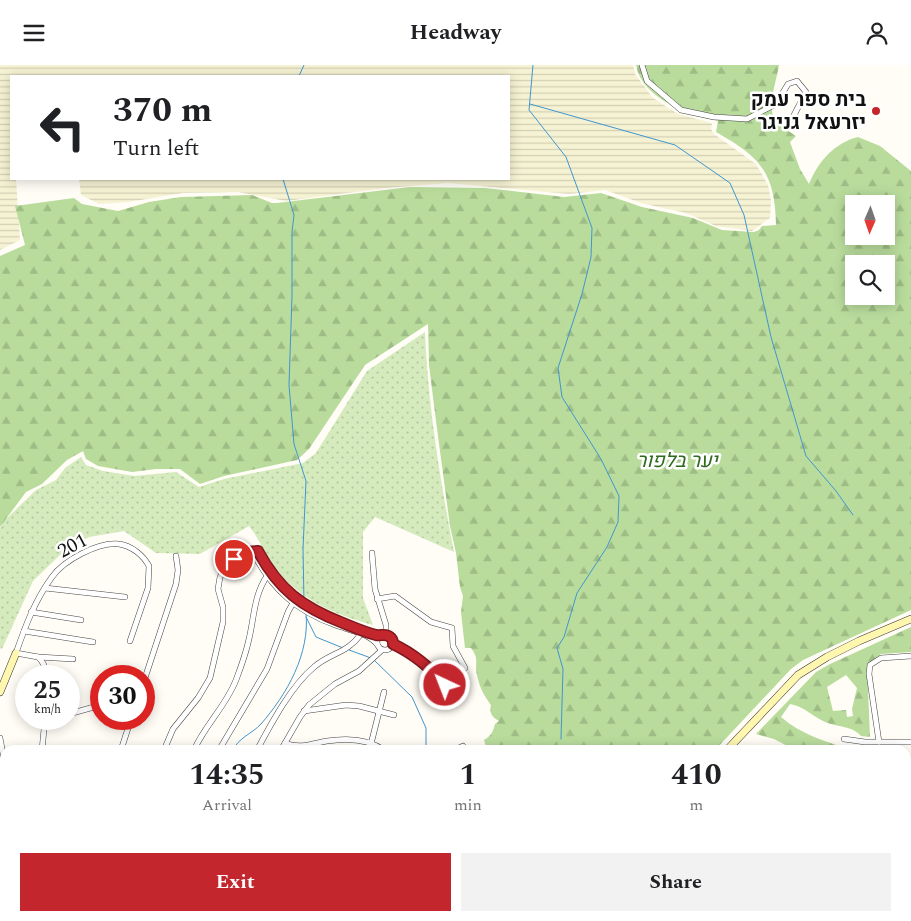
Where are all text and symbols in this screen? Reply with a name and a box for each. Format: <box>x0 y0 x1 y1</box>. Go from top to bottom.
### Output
text: Headway <box>410 16 501 49</box>
icon: menu <box>20 19 48 47</box>
icon: person <box>863 19 891 47</box>
text: 370 m <box>113 84 212 137</box>
place label: בית ספר עמק יזרעאל גניגר <box>751 85 866 138</box>
icon: left <box>30 95 95 160</box>
marker: בית ספר עמק יזרעאל גניגר <box>870 105 882 117</box>
text: Turn left <box>113 132 199 165</box>
north arrow <box>845 195 895 245</box>
map controls <box>845 195 895 305</box>
button: search <box>845 255 895 305</box>
park label: יער בלפור <box>636 446 720 476</box>
street label: 201 <box>52 526 93 566</box>
pin <box>213 538 255 580</box>
icon: arrive <box>220 545 248 573</box>
position arrow <box>418 658 470 710</box>
speed limit sign: 30 <box>90 665 155 730</box>
text: 25 <box>33 672 62 710</box>
text: km/h <box>34 700 61 719</box>
text: 14:35 <box>189 752 265 798</box>
text: 1 <box>459 752 476 798</box>
text: 410 <box>671 752 722 798</box>
text: Arrival <box>202 793 252 817</box>
text: min <box>454 793 482 817</box>
text: m <box>690 793 703 817</box>
button: Exit <box>20 853 451 911</box>
button: Share <box>461 853 891 911</box>

